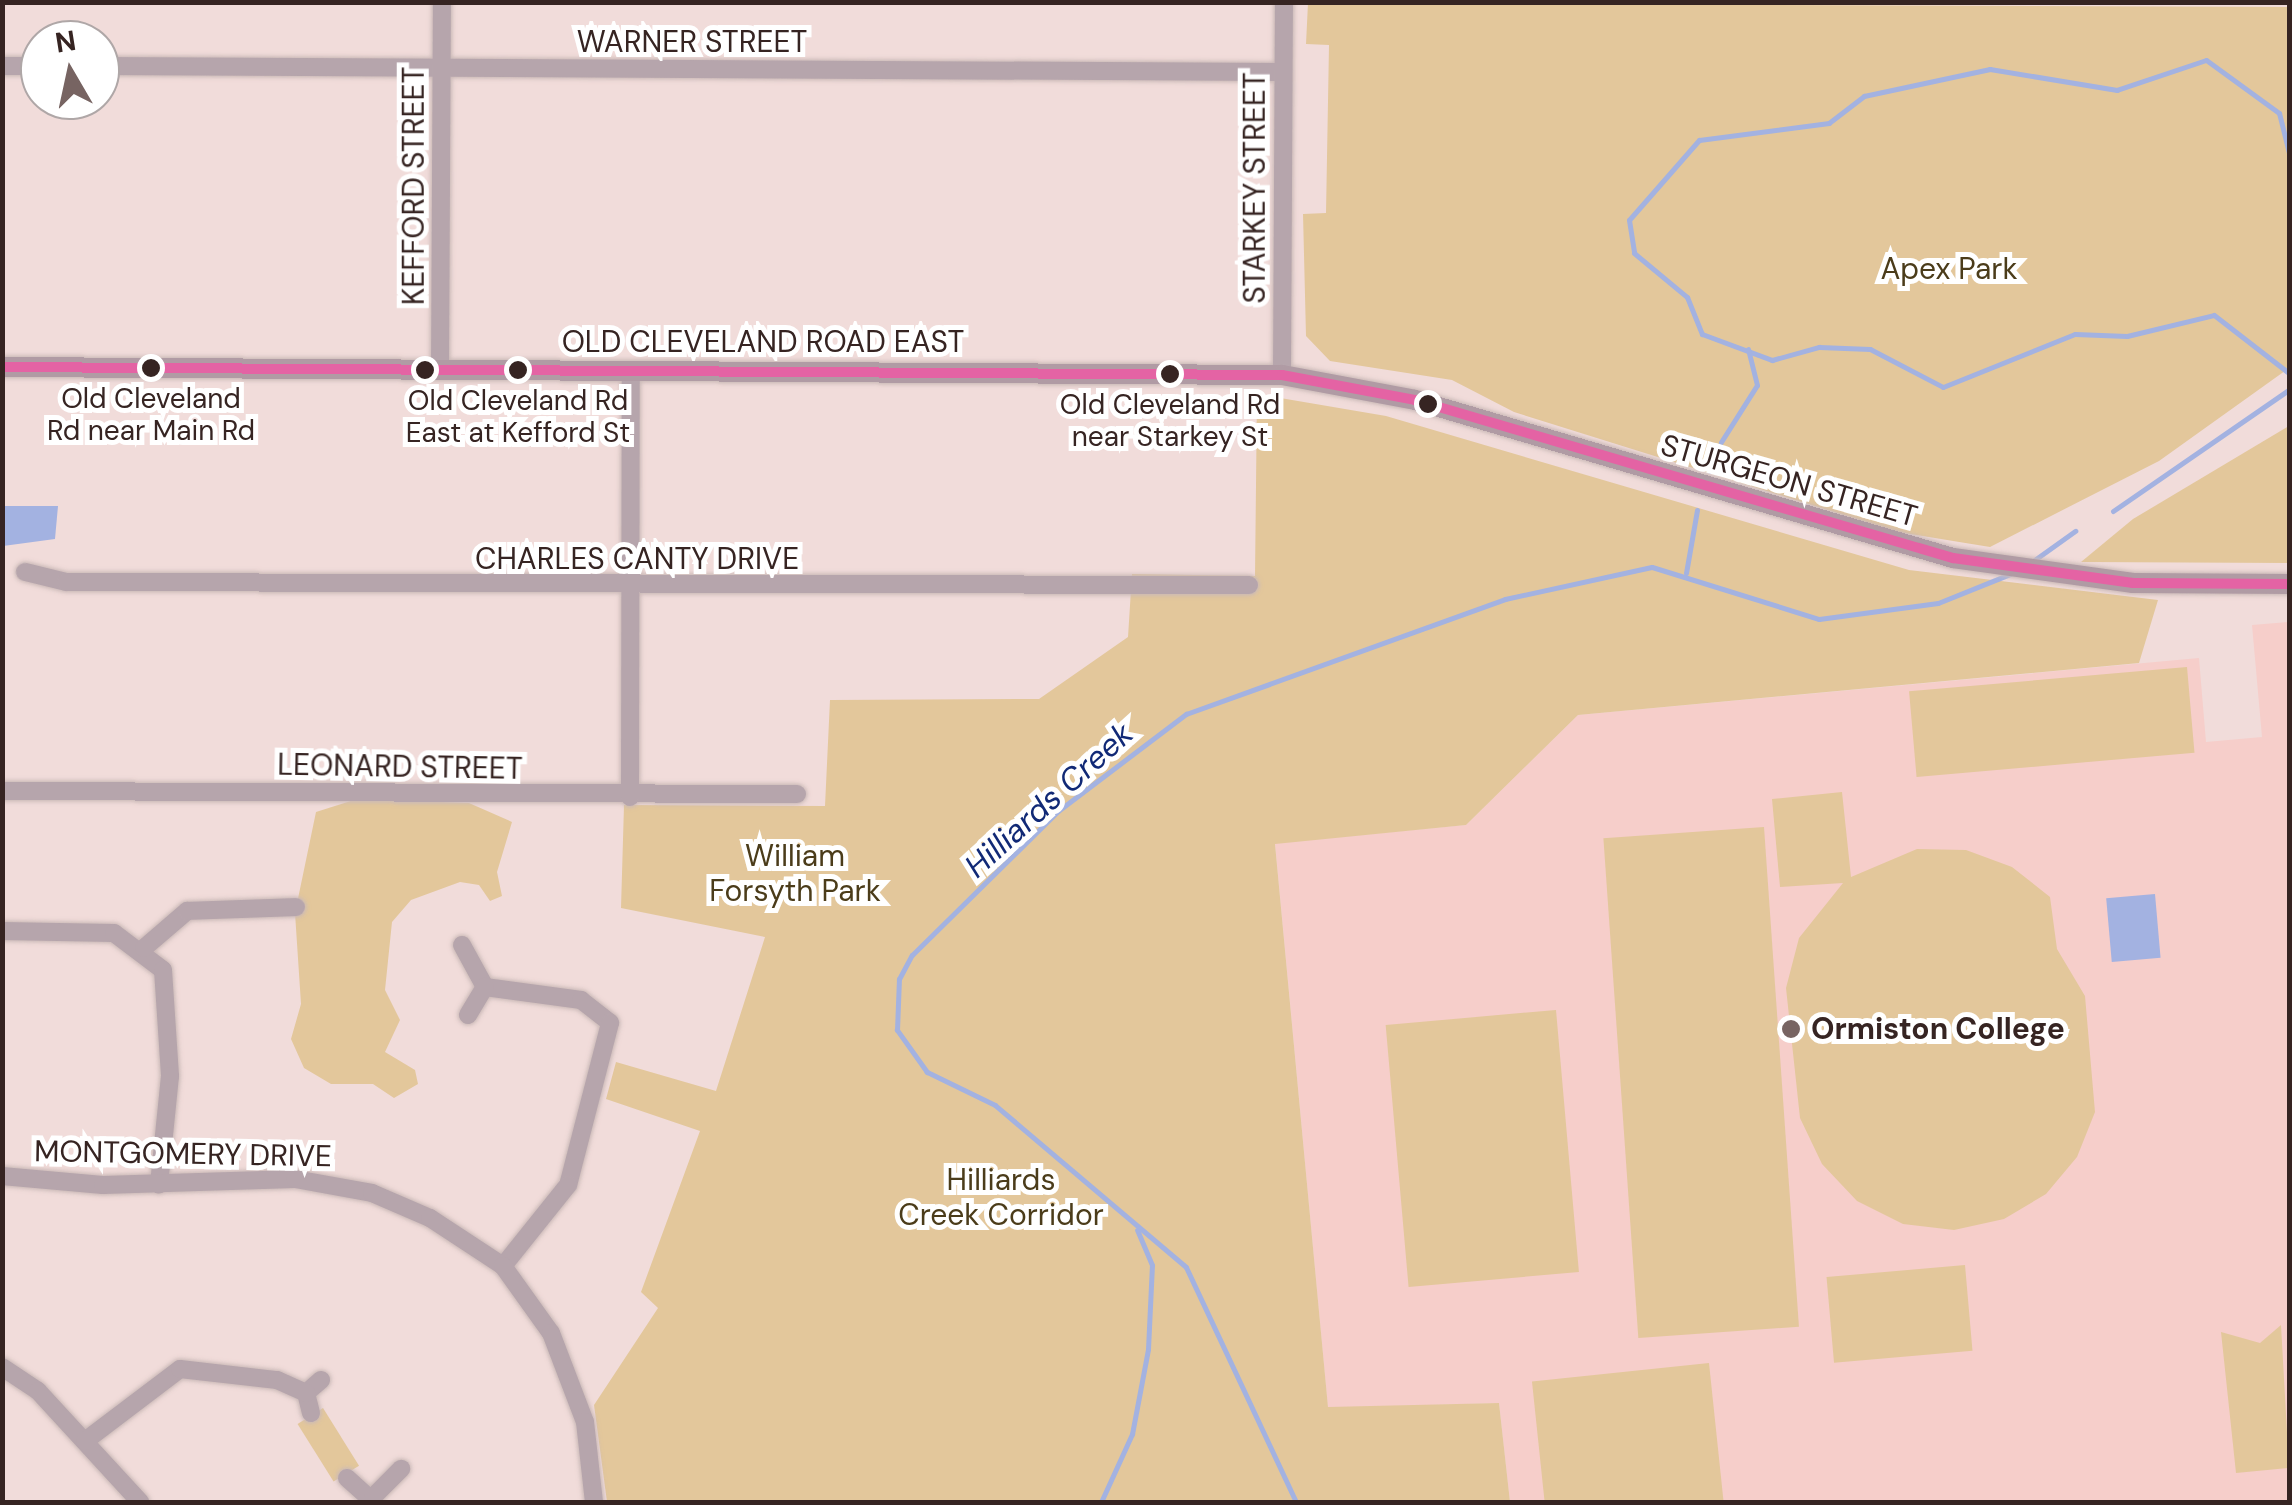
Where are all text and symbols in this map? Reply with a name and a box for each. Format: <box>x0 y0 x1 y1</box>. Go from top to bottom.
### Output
north arrow <box>20 20 120 120</box>
text: N <box>53 22 79 62</box>
street label: WARNER STREET <box>577 24 807 60</box>
street label: KEFFORD STREET <box>396 67 432 305</box>
street label: STARKEY STREET <box>1237 72 1273 304</box>
park label: Apex Park <box>1880 251 2018 287</box>
street label: OLD CLEVELAND ROAD EAST <box>562 324 964 360</box>
marker: Old Cleveland Rd near Main Rd <box>141 358 161 378</box>
unlabelled marker <box>415 360 435 380</box>
marker: Old Cleveland Rd East at Kefford St <box>508 360 528 380</box>
marker: Old Cleveland Rd near Starkey St <box>1160 364 1180 384</box>
place label: Old Cleveland Rd near Main Rd <box>47 382 255 448</box>
place label: Old Cleveland Rd East at Kefford St <box>406 384 630 450</box>
place label: Old Cleveland Rd near Starkey St <box>1060 388 1280 454</box>
unlabelled marker <box>1418 394 1438 414</box>
street label: STURGEON STREET <box>1657 427 1921 535</box>
street label: CHARLES CANTY DRIVE <box>475 541 799 577</box>
water label: Hilliards Creek <box>957 714 1141 886</box>
street label: LEONARD STREET <box>277 747 523 787</box>
park label: William Forsyth Park <box>709 838 881 908</box>
place label: Ormiston College <box>1811 1011 2065 1047</box>
marker: Ormiston College <box>1780 1018 1802 1040</box>
street label: MONTGOMERY DRIVE <box>34 1133 332 1175</box>
park label: Hilliards Creek Corridor <box>898 1162 1104 1232</box>

